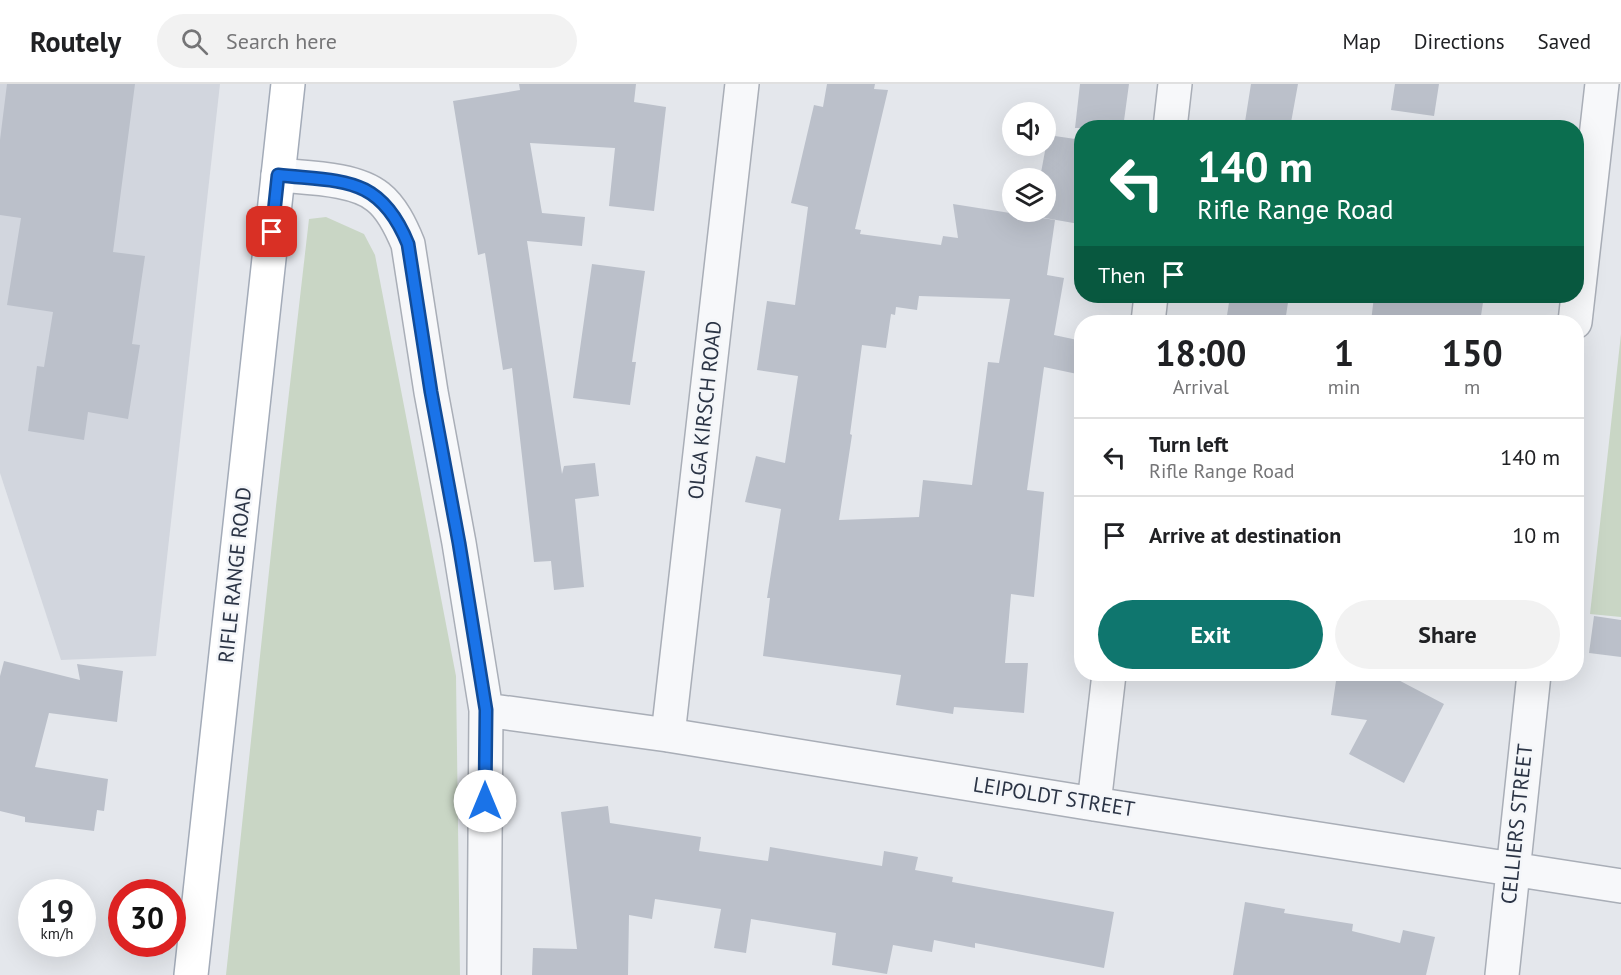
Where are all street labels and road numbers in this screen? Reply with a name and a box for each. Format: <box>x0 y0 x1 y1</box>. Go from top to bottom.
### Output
street label: OLGA KIRSCH ROAD <box>682 319 727 501</box>
street label: RIFLE RANGE ROAD <box>212 486 257 664</box>
street label: CELLIERS STREET <box>1495 742 1538 905</box>
street label: LEIPOLDT STREET <box>971 770 1137 823</box>

